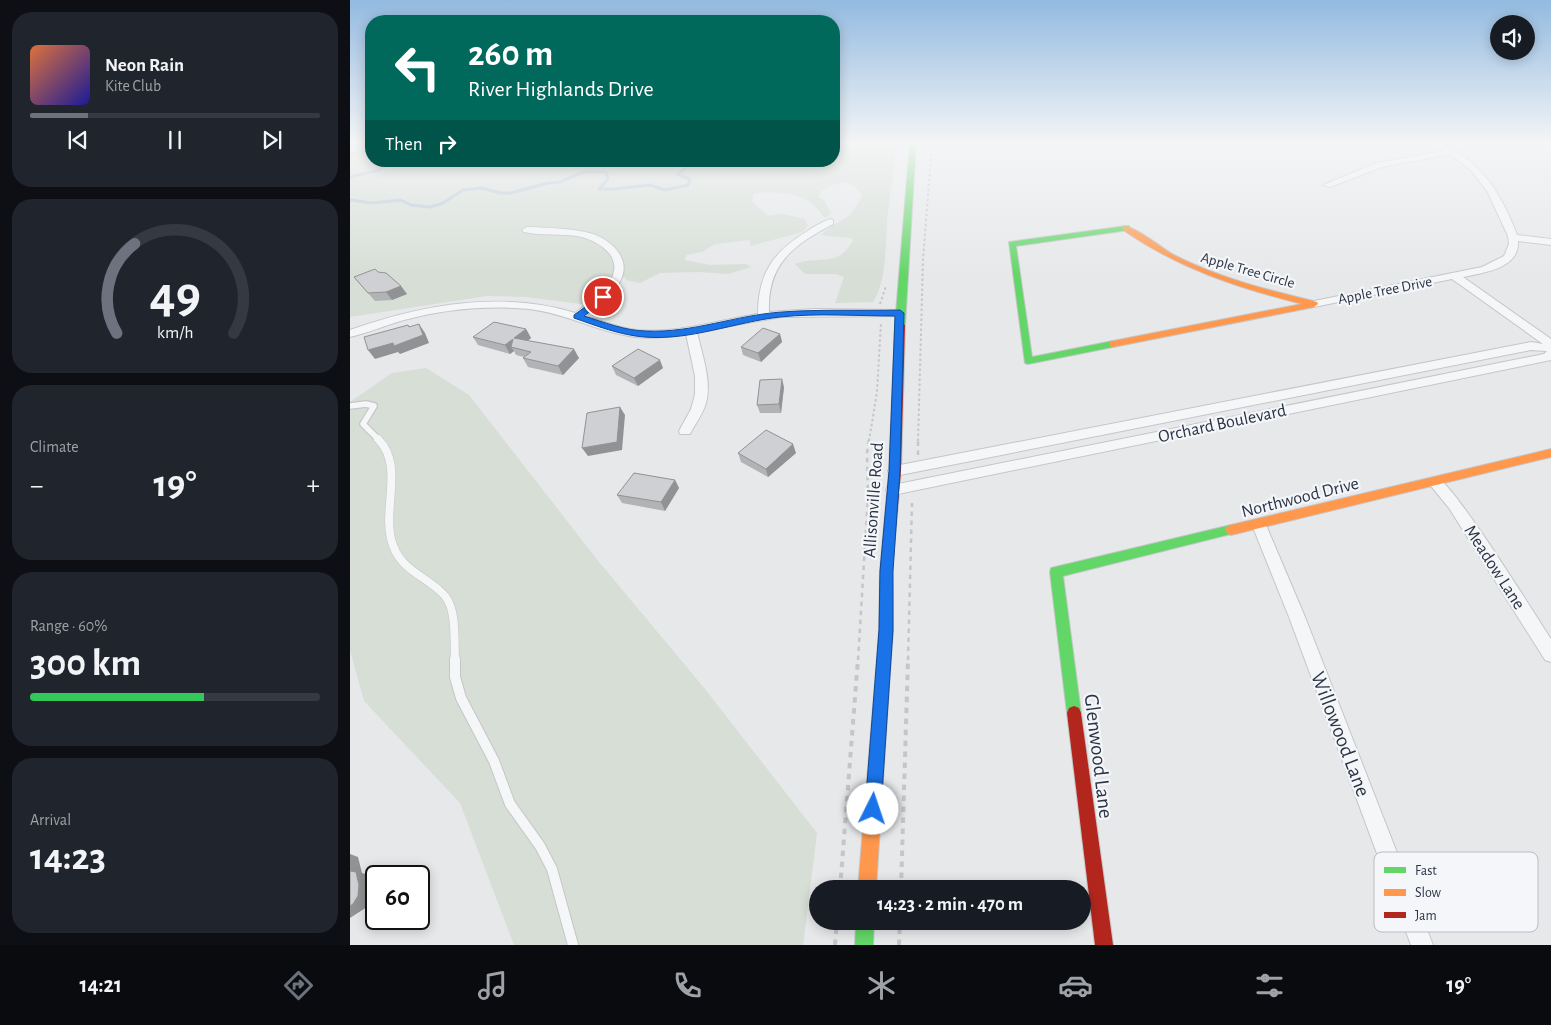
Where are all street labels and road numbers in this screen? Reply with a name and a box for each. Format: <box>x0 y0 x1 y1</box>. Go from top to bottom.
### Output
street label: Apple Tree Circle <box>1199 250 1297 291</box>
street label: Apple Tree Drive <box>1337 274 1433 307</box>
street label: Orchard Boulevard <box>1156 402 1288 446</box>
street label: Allisonville Road <box>861 442 887 558</box>
street label: Northwood Drive <box>1240 475 1361 521</box>
street label: Meadow Lane <box>1460 522 1528 613</box>
street label: Willowood Lane <box>1307 669 1374 799</box>
street label: Glenwood Lane <box>1080 693 1117 820</box>

